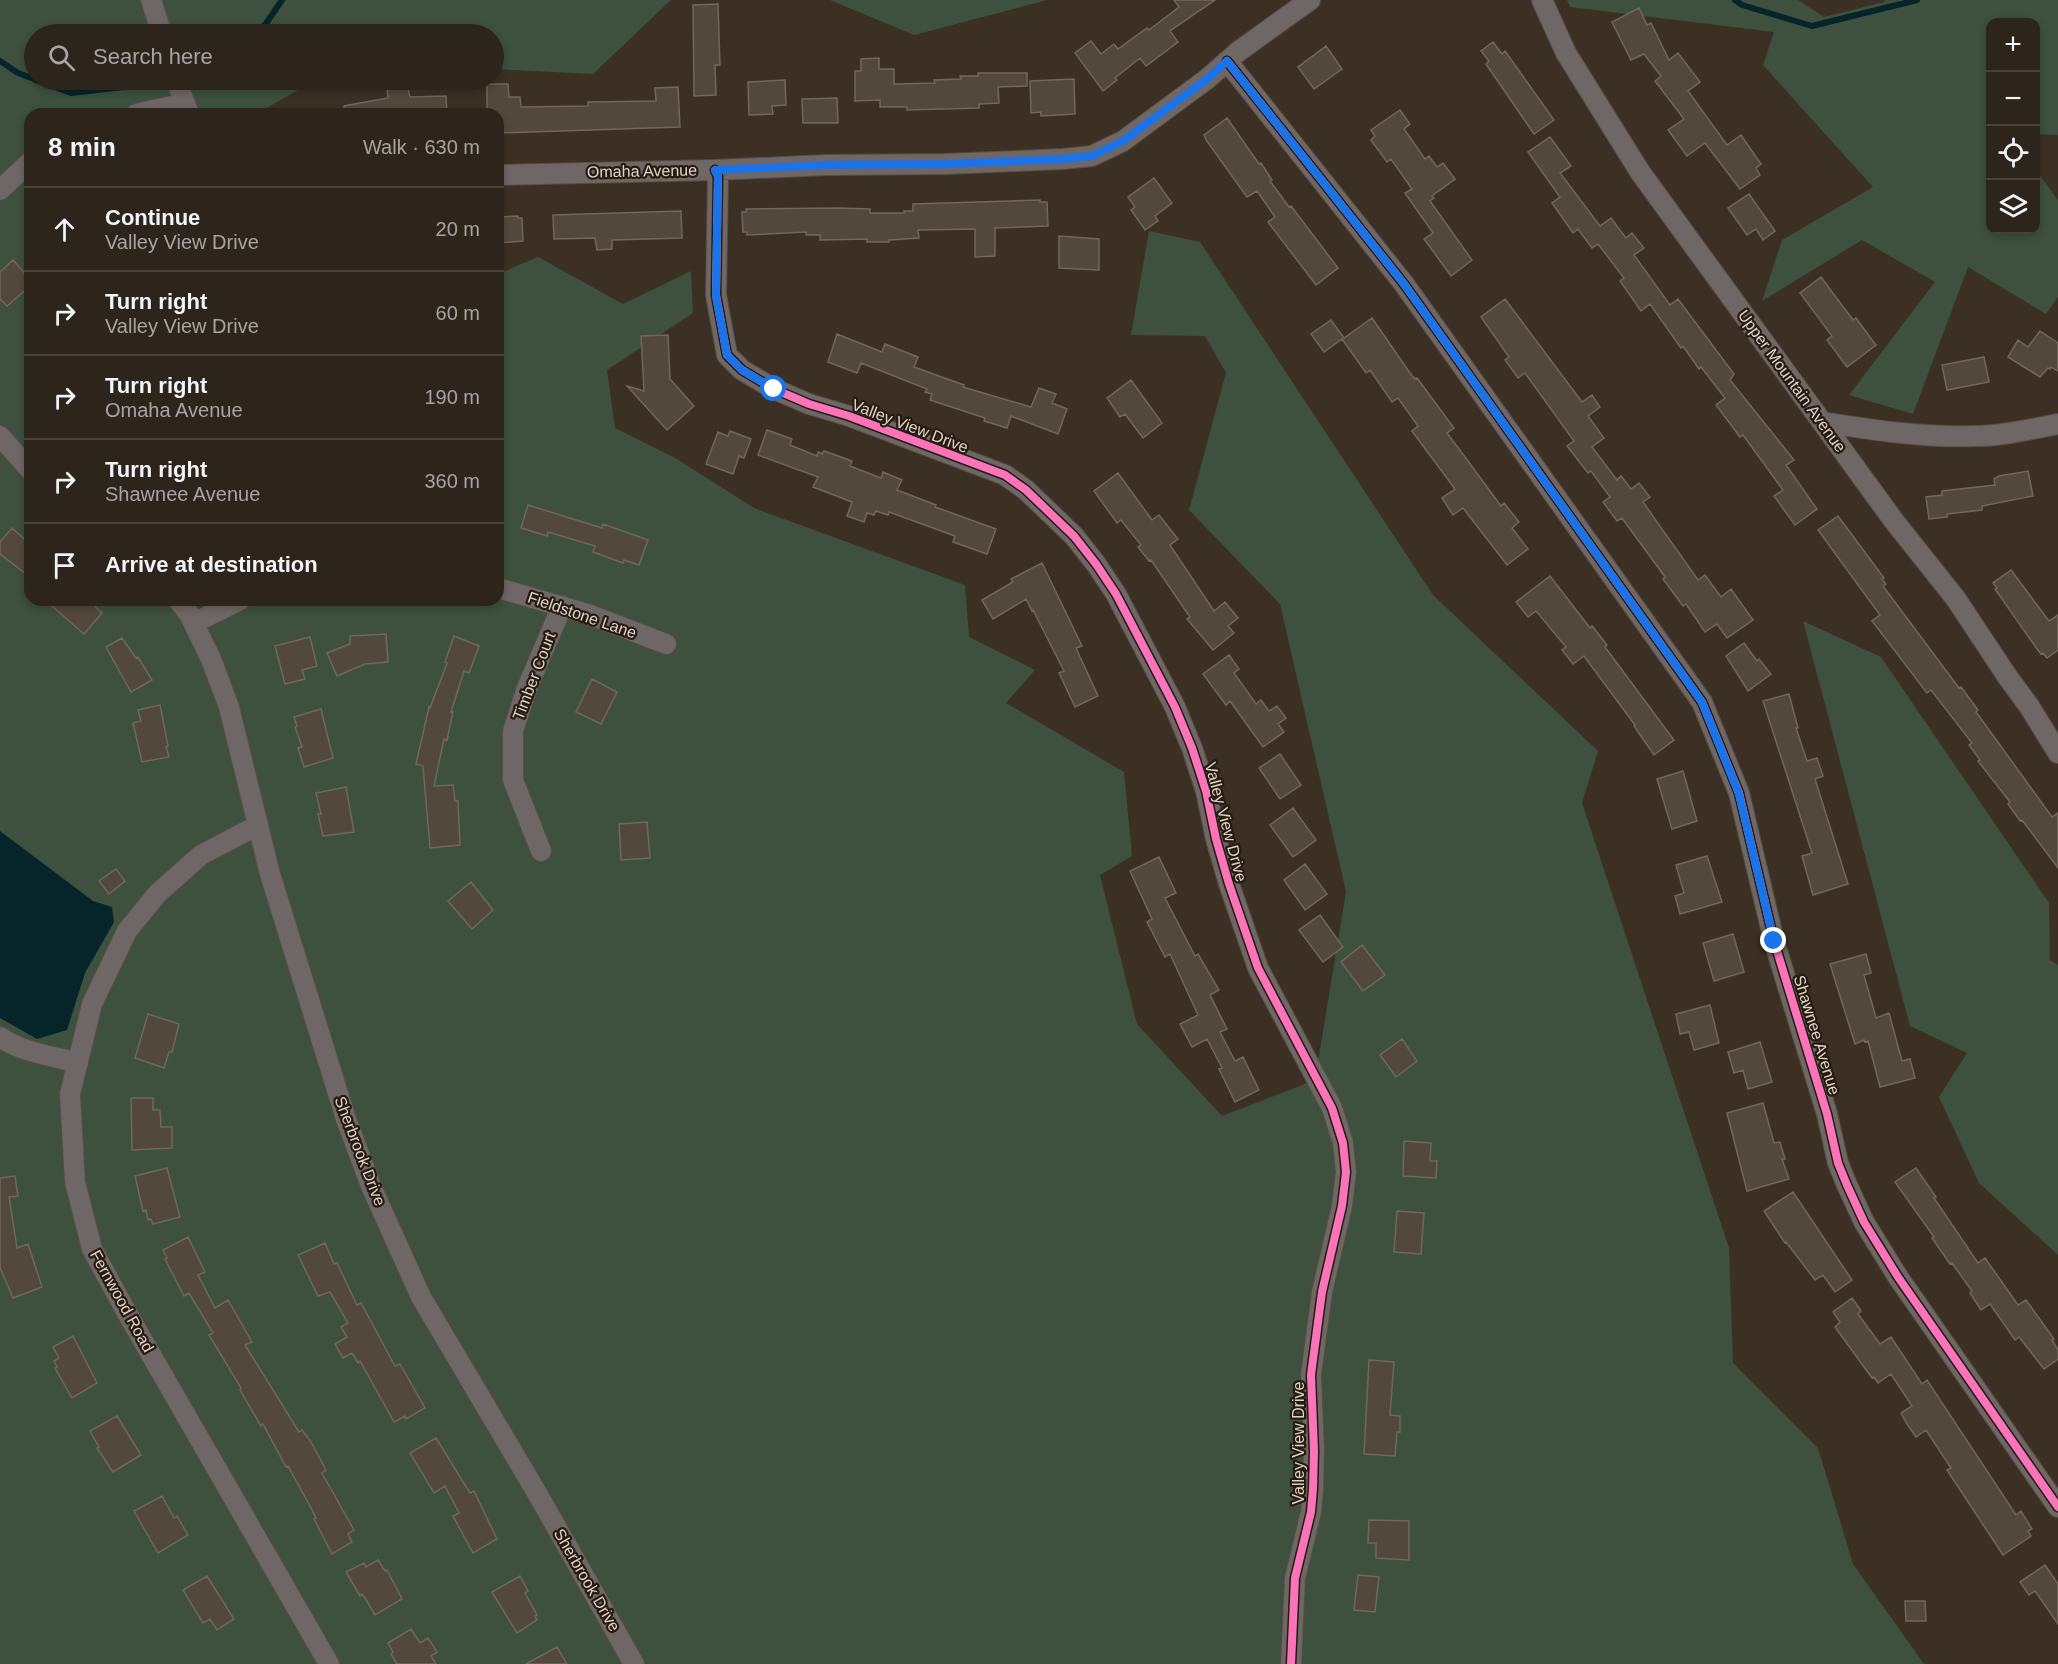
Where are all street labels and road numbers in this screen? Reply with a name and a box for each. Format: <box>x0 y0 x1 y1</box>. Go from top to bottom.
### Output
street label: Omaha Avenue <box>587 162 697 180</box>
street label: Upper Mountain Avenue <box>1735 307 1849 455</box>
street label: Valley View Drive <box>850 396 971 456</box>
street label: Fieldstone Lane <box>525 588 639 642</box>
street label: Timber Court <box>509 629 559 722</box>
street label: Valley View Drive <box>1202 760 1250 884</box>
street label: Shawnee Avenue <box>1791 973 1843 1097</box>
street label: Sherbrook Drive <box>331 1094 389 1208</box>
street label: Fernwood Road <box>87 1247 157 1355</box>
street label: Valley View Drive <box>1290 1381 1307 1505</box>
street label: Sherbrook Drive <box>551 1526 623 1634</box>

